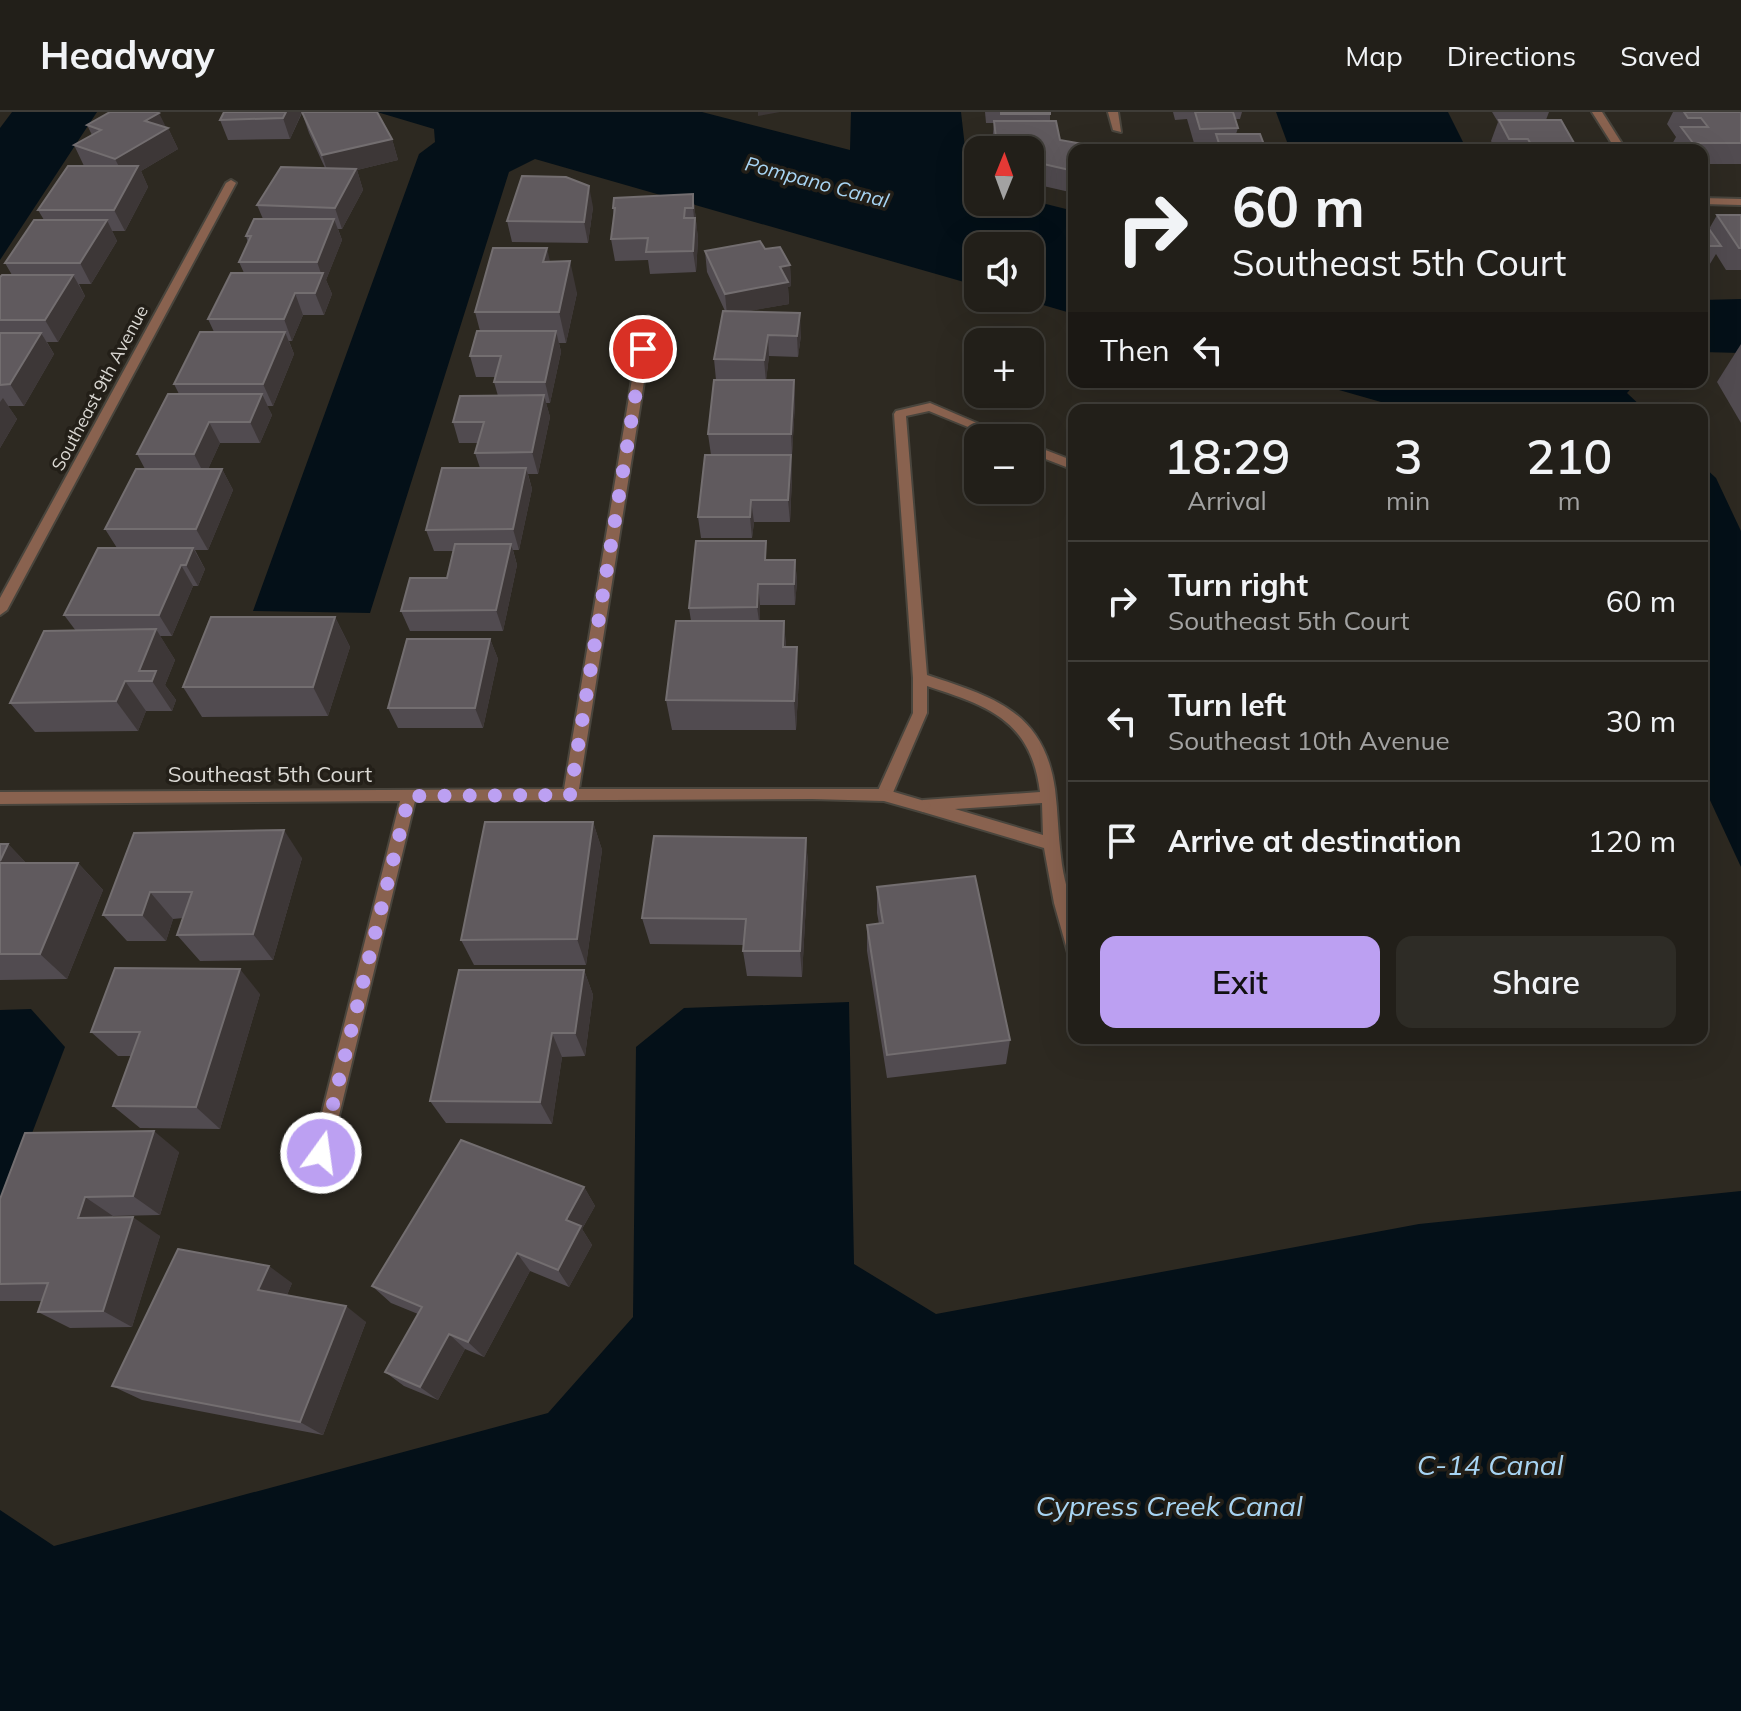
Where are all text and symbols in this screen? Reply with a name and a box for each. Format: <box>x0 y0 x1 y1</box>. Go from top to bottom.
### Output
text: Headway <box>40 31 215 79</box>
text: Map <box>1345 38 1403 73</box>
text: Directions <box>1447 38 1576 73</box>
text: Saved <box>1620 38 1701 73</box>
north arrow <box>964 136 1044 216</box>
map controls <box>964 136 1044 504</box>
water label: Pompano Canal <box>743 150 892 213</box>
text: 60 m <box>1232 171 1365 241</box>
icon: right <box>1100 176 1204 280</box>
button: sound <box>964 232 1044 312</box>
text: Southeast 5th Court <box>1232 240 1566 285</box>
street label: Southeast 9th Avenue <box>46 301 153 474</box>
pin <box>609 315 677 383</box>
icon: arrive <box>621 327 665 371</box>
button: + <box>964 328 1044 408</box>
icon: left <box>1186 328 1230 372</box>
text: Then <box>1100 331 1170 369</box>
button: − <box>964 424 1044 504</box>
text: 18:29 <box>1164 426 1290 486</box>
text: 3 <box>1394 426 1422 486</box>
text: 210 <box>1526 426 1612 486</box>
text: Arrival <box>1187 484 1267 517</box>
text: min <box>1386 484 1430 517</box>
text: m <box>1558 484 1581 517</box>
text: Turn right <box>1168 566 1308 604</box>
icon: right <box>1100 579 1144 623</box>
text: 60 m <box>1606 582 1676 620</box>
text: Southeast 5th Court <box>1168 604 1409 637</box>
text: Turn left <box>1168 686 1286 724</box>
icon: left <box>1100 699 1144 743</box>
text: 30 m <box>1606 702 1676 740</box>
text: Southeast 10th Avenue <box>1168 724 1450 757</box>
street label: Southeast 5th Court <box>168 760 372 788</box>
icon: arrive <box>1100 819 1144 863</box>
text: Arrive at destination <box>1168 822 1462 860</box>
text: 120 m <box>1588 822 1676 860</box>
button: Exit <box>1100 936 1380 1028</box>
button: Share <box>1396 936 1676 1028</box>
position arrow <box>279 1111 363 1195</box>
water label: C-14 Canal <box>1417 1447 1564 1482</box>
water label: Cypress Creek Canal <box>1035 1488 1303 1523</box>

